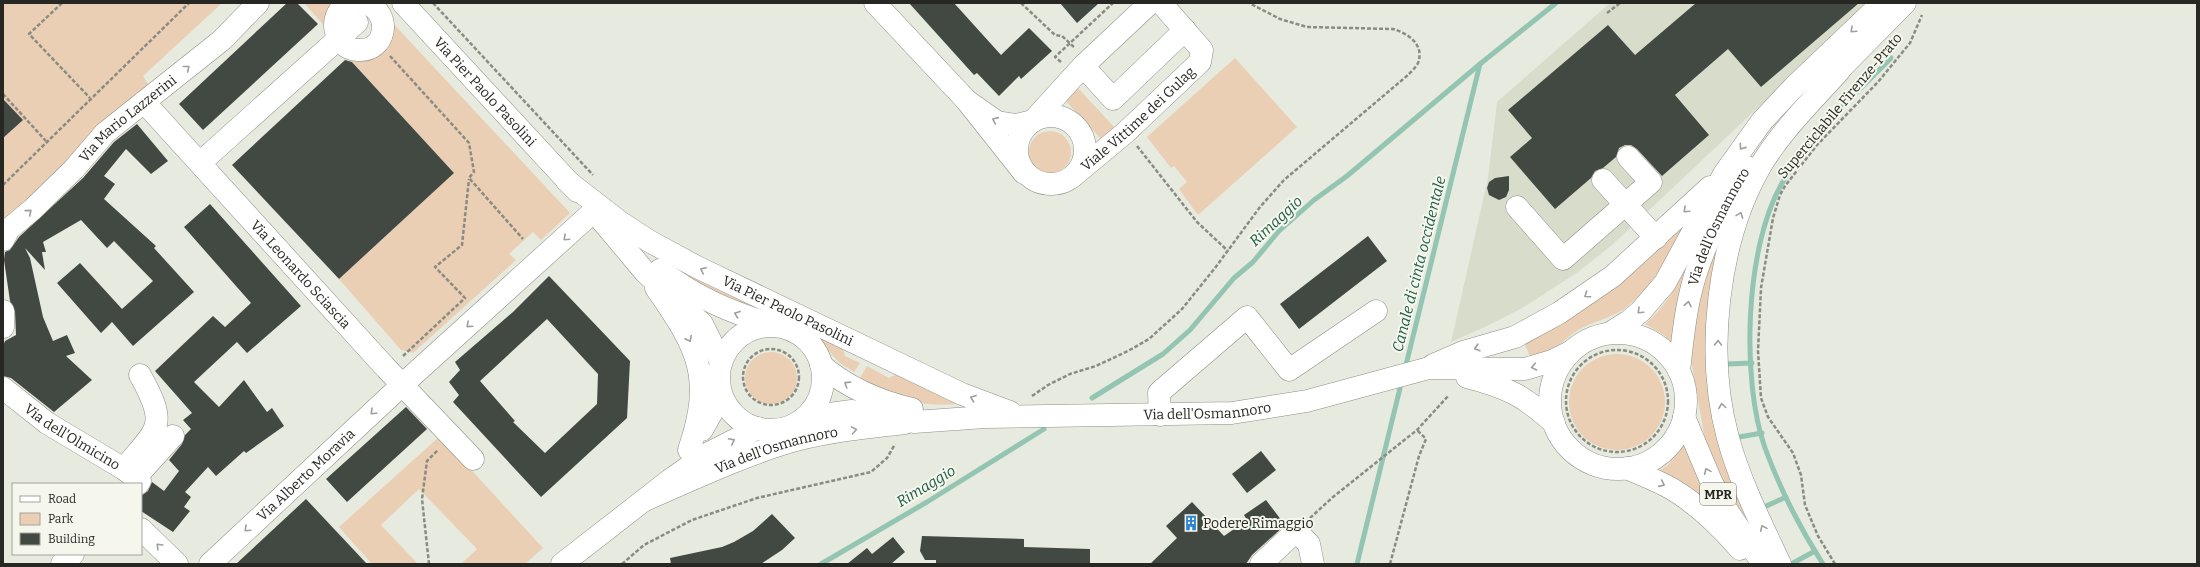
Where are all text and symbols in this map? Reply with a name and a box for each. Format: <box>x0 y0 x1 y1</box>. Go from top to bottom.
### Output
one-way arrow <box>1850 25 1858 32</box>
street label: Superciclabile Firenze-Prato <box>1774 30 1906 182</box>
street label: Via Pier Paolo Pasolini <box>430 34 540 150</box>
street label: Viale Vittime dei Gulag <box>1077 63 1199 175</box>
one-way arrow <box>182 65 189 72</box>
street label: Via Mario Lazzerini <box>75 71 180 166</box>
one-way arrow <box>992 117 999 125</box>
one-way arrow <box>1740 143 1747 150</box>
street label: Via dell'Osmannoro <box>1684 165 1753 288</box>
water label: Canale di cinta occidentale <box>1388 174 1450 354</box>
water label: Rimaggio <box>1246 192 1306 250</box>
one-way arrow <box>1683 205 1691 213</box>
one-way arrow <box>25 210 32 217</box>
one-way arrow <box>1735 212 1743 219</box>
street label: Via Leonardo Sciascia <box>247 217 355 332</box>
one-way arrow <box>563 233 571 241</box>
one-way arrow <box>700 267 708 275</box>
street label: Via Pier Paolo Pasolini <box>720 272 856 349</box>
one-way arrow <box>1584 290 1591 297</box>
one-way arrow <box>1683 301 1692 307</box>
one-way arrow <box>1638 306 1645 313</box>
one-way arrow <box>734 310 741 319</box>
one-way arrow <box>466 320 474 327</box>
one-way arrow <box>684 335 692 343</box>
one-way arrow <box>1714 340 1722 346</box>
one-way arrow <box>1474 343 1481 352</box>
one-way arrow <box>1531 362 1537 370</box>
one-way arrow <box>844 381 851 389</box>
one-way arrow <box>969 394 976 403</box>
street label: Via dell'Osmannoro <box>1143 398 1272 423</box>
street label: Via dell'Olmicino <box>21 400 123 473</box>
one-way arrow <box>1718 403 1727 409</box>
one-way arrow <box>370 407 378 415</box>
street label: Via dell'Osmannoro <box>712 423 839 477</box>
street label: Via Alberto Moravia <box>253 425 358 524</box>
one-way arrow <box>851 426 857 435</box>
one-way arrow <box>728 438 735 446</box>
water label: Rimaggio <box>893 461 959 511</box>
one-way arrow <box>1703 467 1711 474</box>
one-way arrow <box>1659 480 1666 488</box>
legend <box>12 483 142 555</box>
road number: MPR <box>1700 483 1736 505</box>
text: Road <box>48 492 76 506</box>
text: Park <box>48 512 74 526</box>
building icon: Podere Rimaggio <box>1182 514 1200 532</box>
place label: Podere Rimaggio <box>1203 515 1313 532</box>
one-way arrow <box>244 525 252 532</box>
one-way arrow <box>1760 525 1768 532</box>
text: Building <box>48 532 95 546</box>
one-way arrow <box>156 543 164 551</box>

